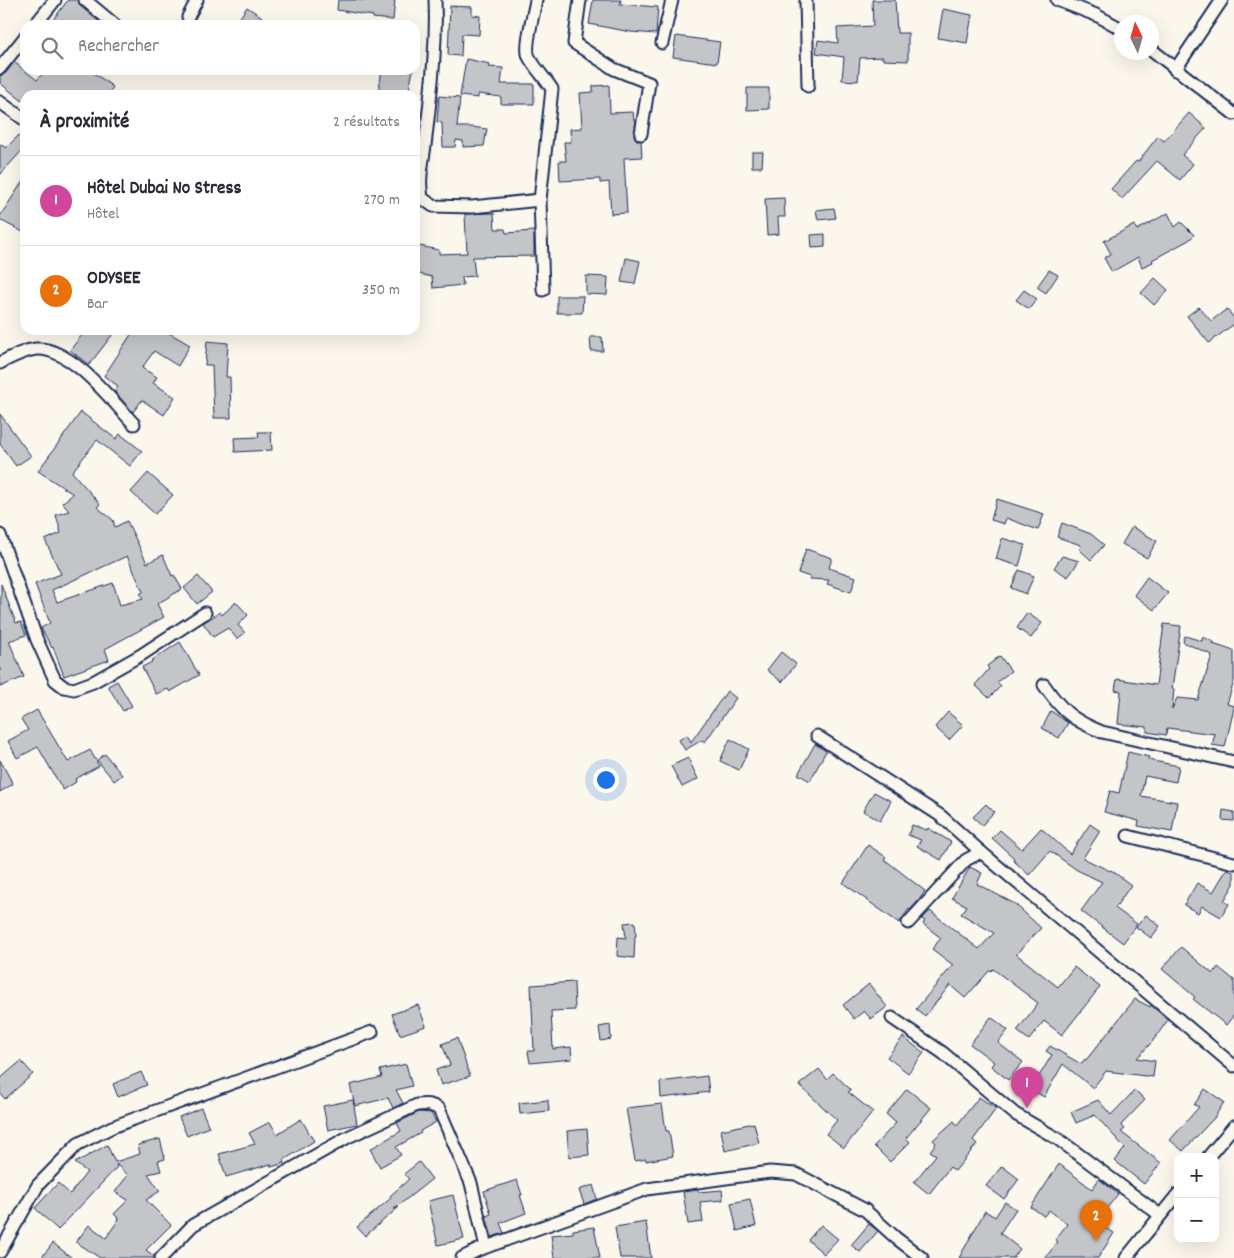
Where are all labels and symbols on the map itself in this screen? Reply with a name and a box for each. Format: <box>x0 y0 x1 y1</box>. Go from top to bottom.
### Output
north arrow <box>1114 15 1159 60</box>
your location <box>593 767 619 793</box>
pin: 1 <box>1011 1067 1043 1108</box>
pin: 2 <box>1080 1200 1112 1241</box>

